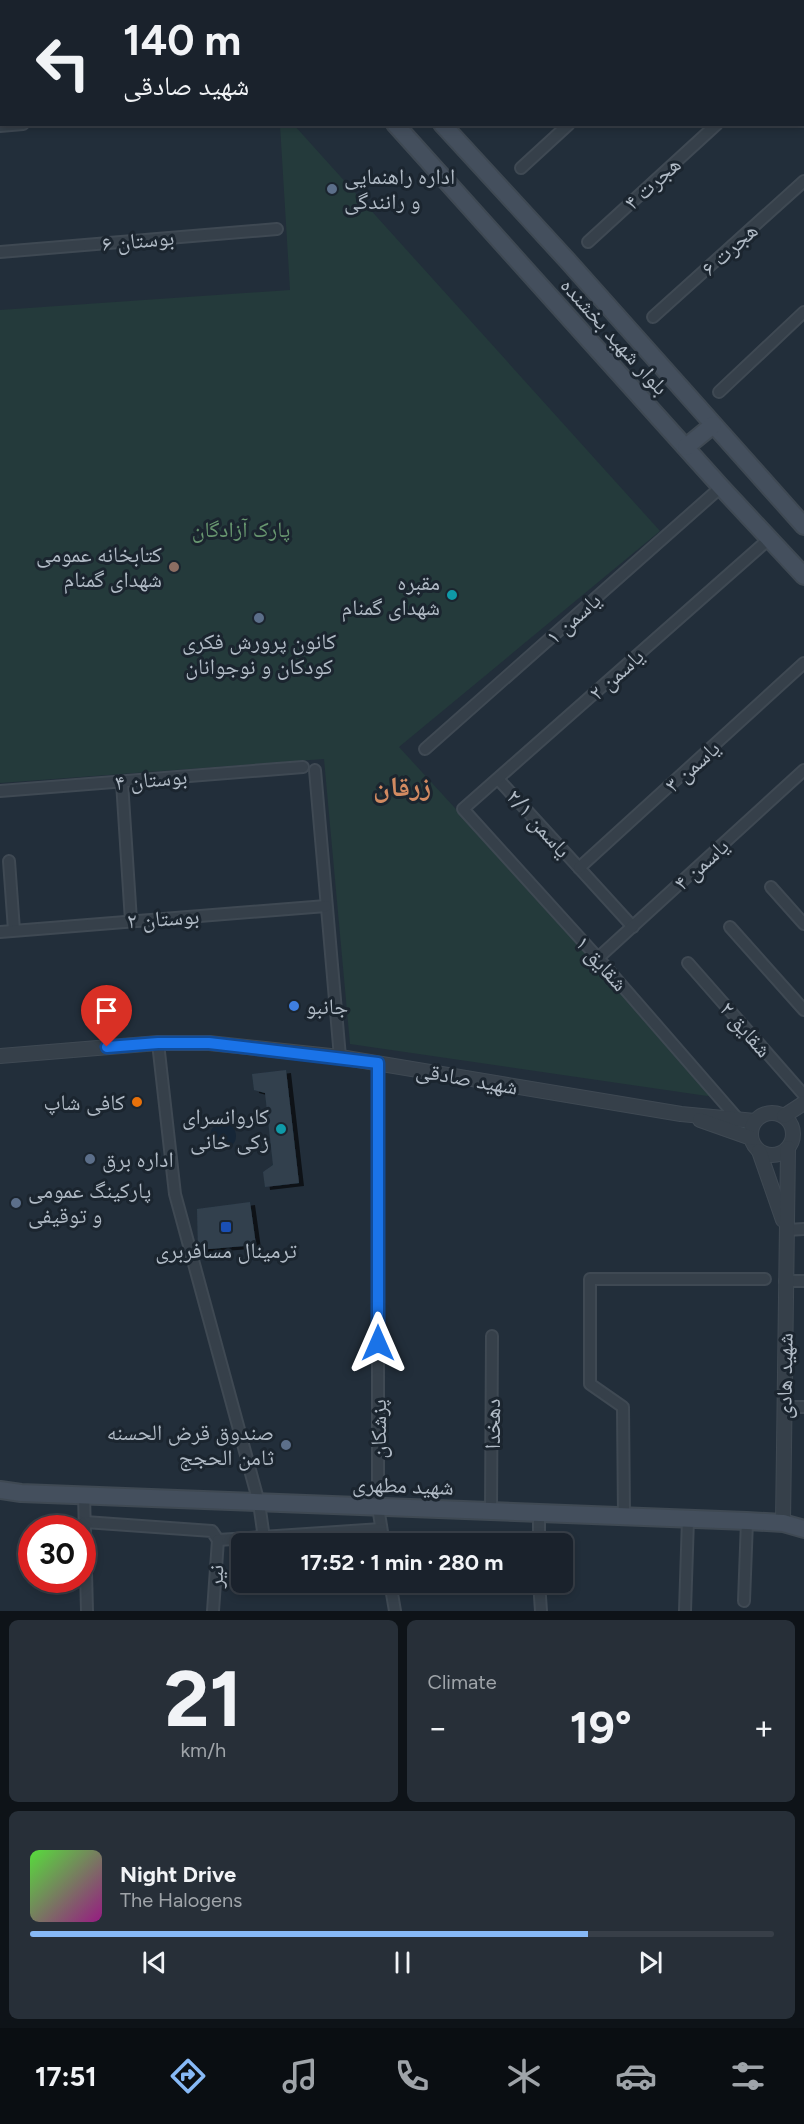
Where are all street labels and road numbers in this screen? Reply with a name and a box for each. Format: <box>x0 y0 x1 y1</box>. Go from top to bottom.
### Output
street label: هجرت ۴ <box>618 151 686 216</box>
street label: هجرت ۶ <box>695 217 763 282</box>
street label: بوستان ۶ <box>101 224 175 257</box>
street label: بلوار شهید بخشنده <box>555 272 674 401</box>
street label: یاسمن ۱ <box>540 587 607 650</box>
street label: یاسمن ۲ <box>583 643 650 706</box>
street label: یاسمن ۳ <box>659 735 726 798</box>
street label: بوستان ۴ <box>114 763 188 796</box>
street label: یاسمن ۲/۱ <box>501 783 577 863</box>
street label: یاسمن ۴ <box>668 833 735 896</box>
street label: بوستان ۲ <box>126 903 200 934</box>
street label: شقایق ۱ <box>570 930 634 997</box>
street label: شقایق ۲ <box>714 996 777 1063</box>
street label: شهید صادقی <box>414 1056 520 1101</box>
street label: شهید هادی <box>770 1333 799 1419</box>
street label: پزشکان <box>365 1399 392 1459</box>
street label: دهخدا <box>479 1399 506 1449</box>
street label: شهید مطهری <box>352 1470 454 1501</box>
street label: نیر <box>201 1564 230 1589</box>

